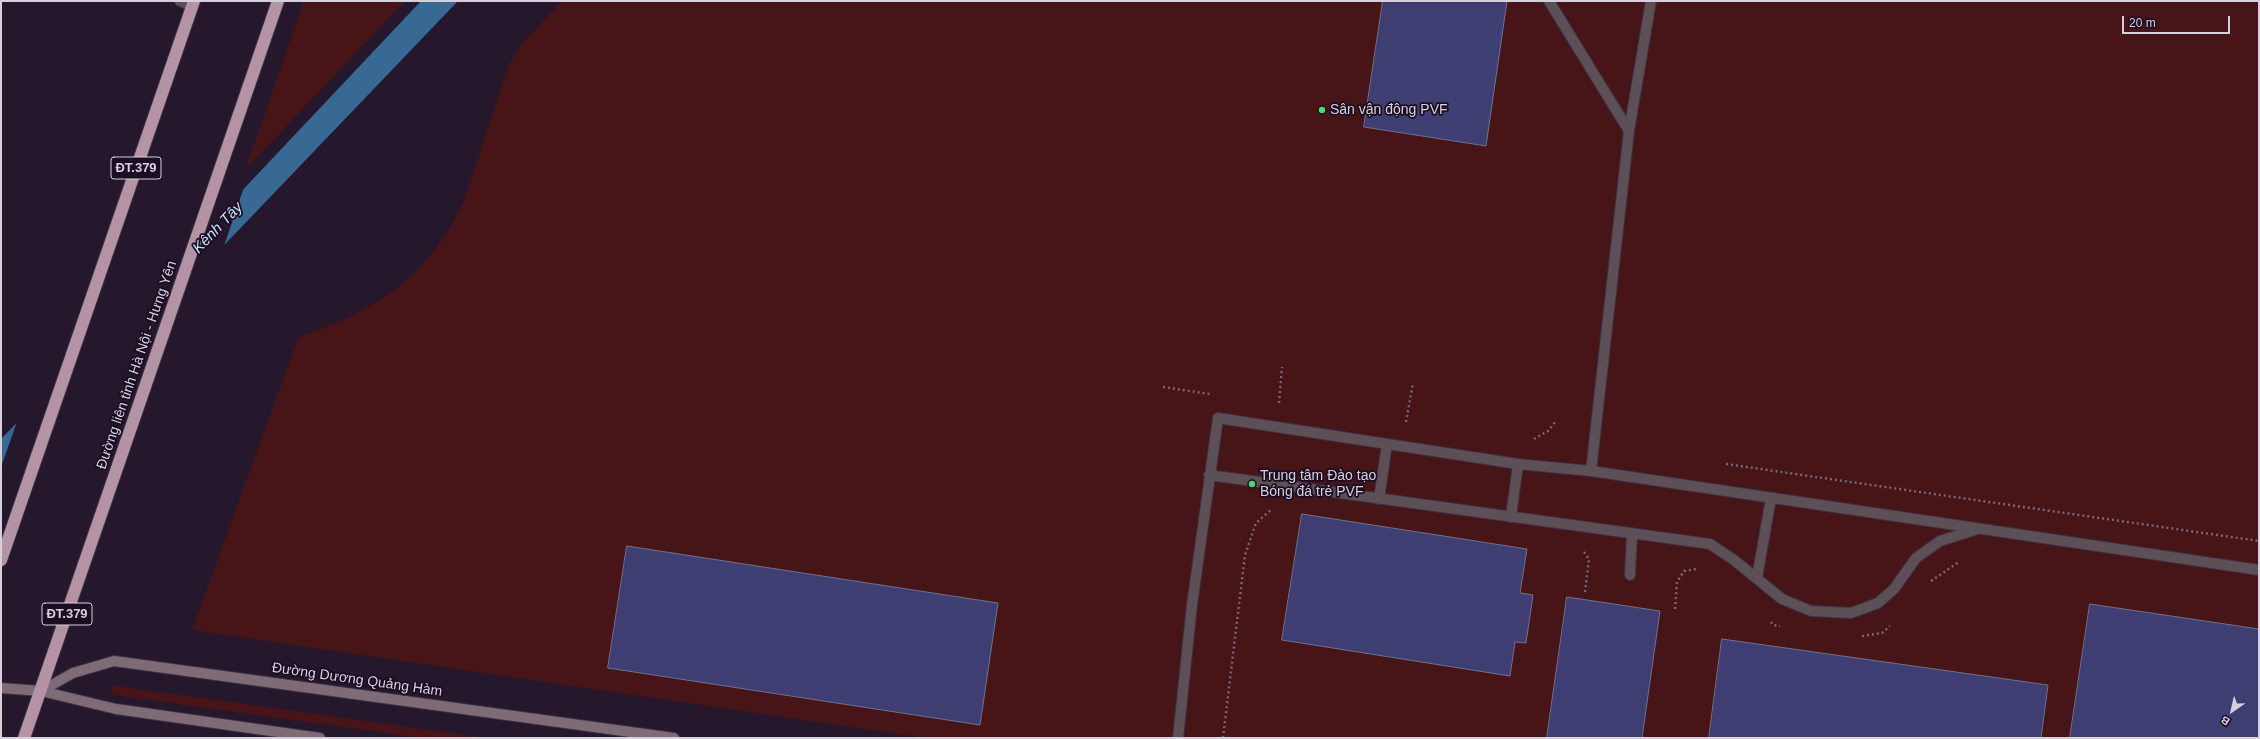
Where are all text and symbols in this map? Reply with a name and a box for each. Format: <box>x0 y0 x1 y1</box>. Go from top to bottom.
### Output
scale bar <box>2124 8 2232 34</box>
text: 20 m <box>2129 16 2156 30</box>
place label: Sân vận động PVF <box>1330 102 1448 118</box>
marker: Sân vận động PVF <box>1317 105 1327 115</box>
road number: ĐT.379 <box>111 157 161 179</box>
water label: Kênh Tây <box>189 199 247 257</box>
street label: Đường liên tỉnh Hà Nội - Hưng Yên <box>93 259 181 471</box>
place label: Trung tâm Đào tạo Bóng đá trẻ PVF <box>1260 468 1376 500</box>
marker: Trung tâm Đào tạo Bóng đá trẻ PVF <box>1247 479 1257 489</box>
road number: ĐT.379 <box>42 603 92 625</box>
street label: Đường Dương Quảng Hàm <box>271 660 443 700</box>
north arrow <box>2212 691 2252 731</box>
text: B <box>2219 714 2232 728</box>

